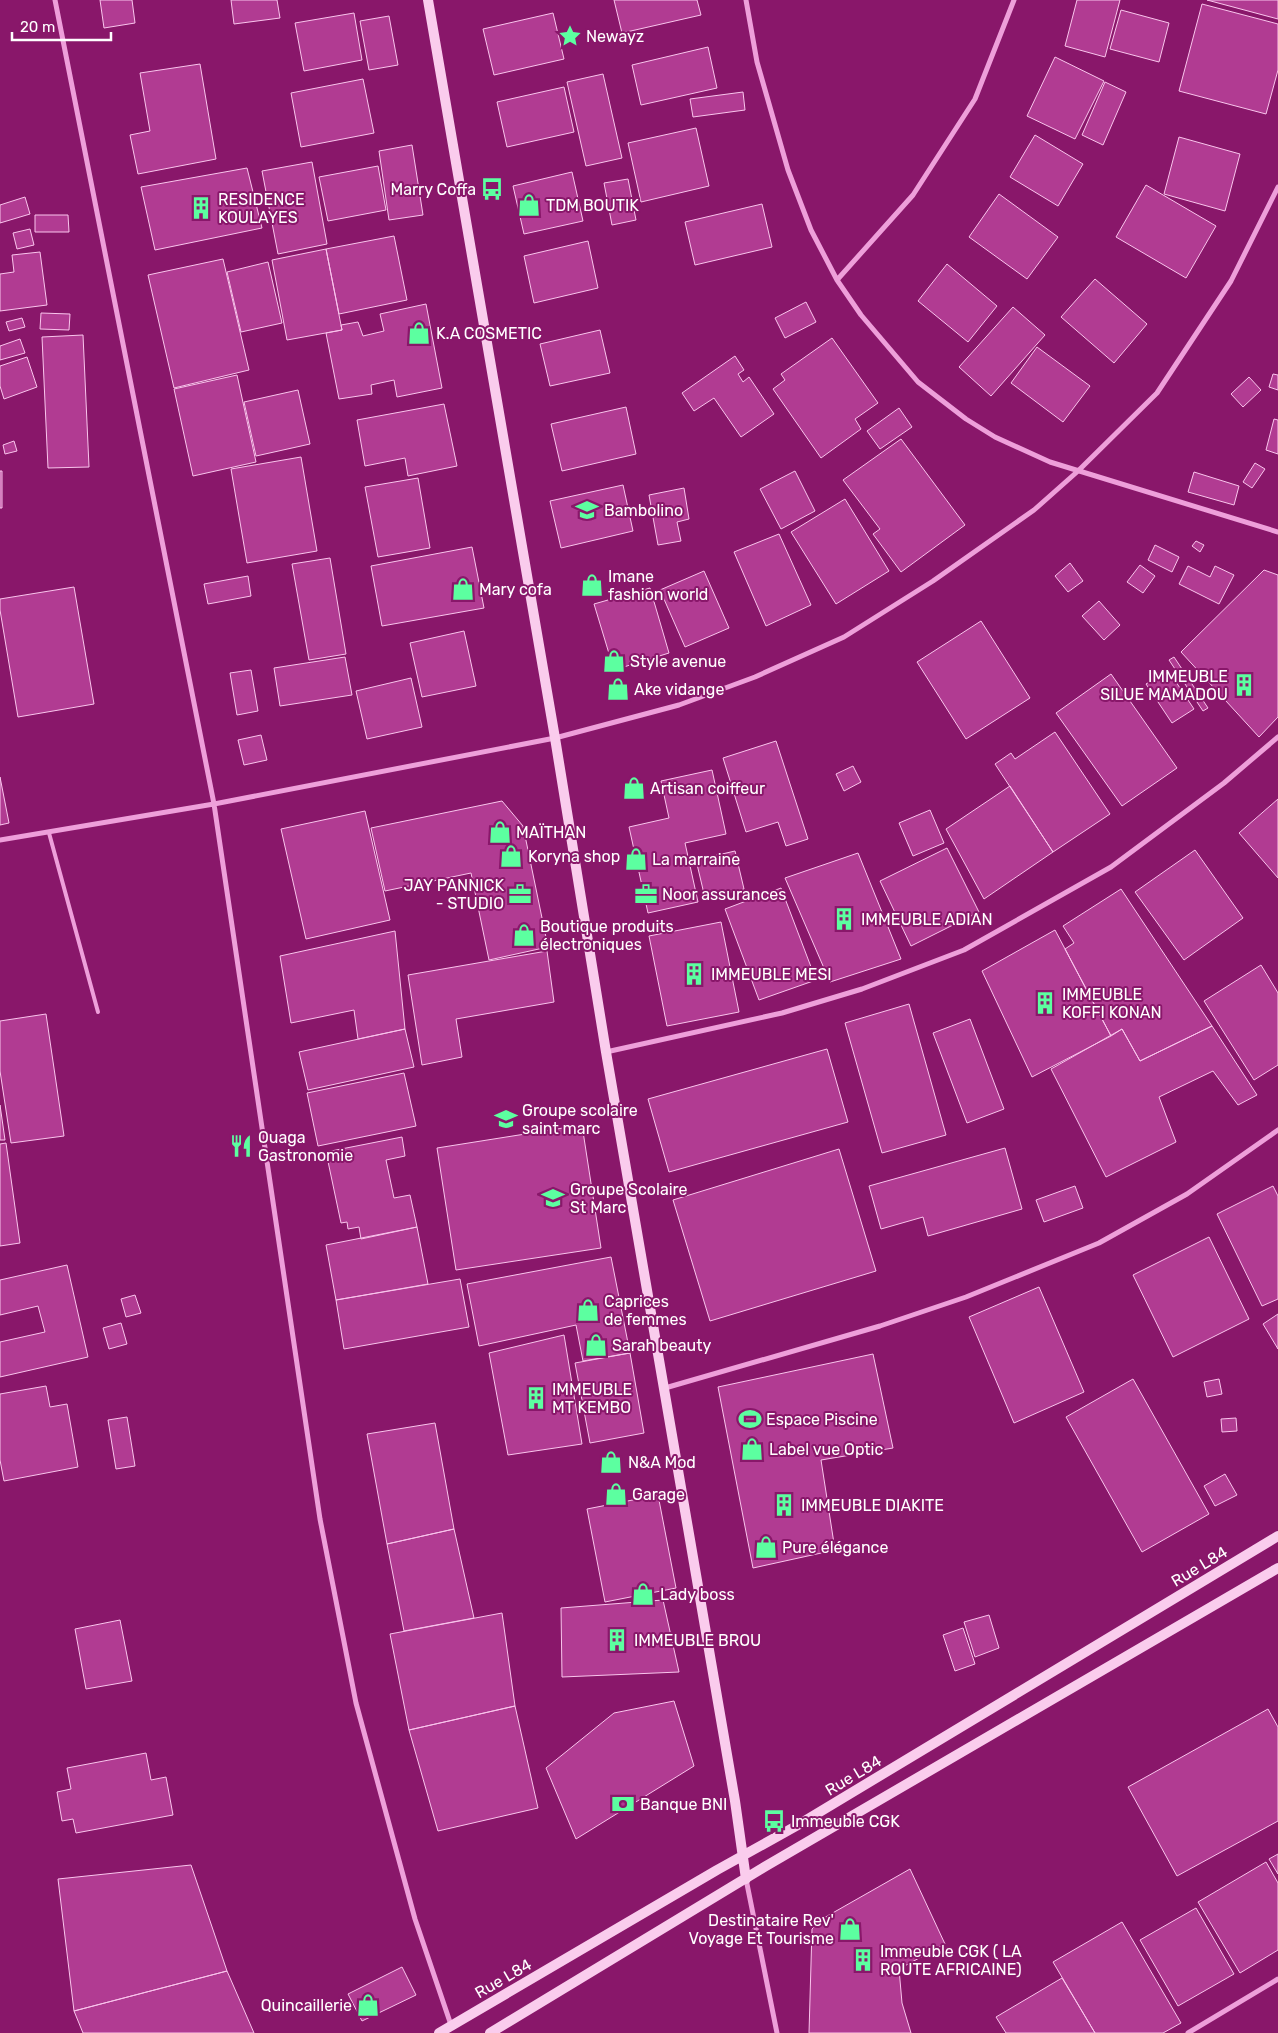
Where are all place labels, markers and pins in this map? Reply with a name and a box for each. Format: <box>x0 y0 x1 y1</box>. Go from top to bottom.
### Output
place icon: Newayz <box>557 23 583 49</box>
place label: Newayz <box>586 27 644 46</box>
bus stop icon: Marry Coffa <box>479 176 505 202</box>
place label: Marry Coffa <box>390 180 476 199</box>
place label: RESIDENCE KOULAYES <box>218 190 305 227</box>
shop icon: TDM BOUTIK <box>516 192 542 218</box>
building icon: RESIDENCE KOULAYES <box>188 195 214 221</box>
place label: TDM BOUTIK <box>546 196 639 215</box>
shop icon: K.A COSMETIC <box>406 320 432 346</box>
place label: K.A COSMETIC <box>436 324 542 343</box>
school or university icon: Bambolino <box>574 497 600 523</box>
place label: Bambolino <box>604 501 683 520</box>
place label: Imane fashion world <box>608 567 708 604</box>
shop icon: Imane fashion world <box>579 572 605 598</box>
shop icon: Mary cofa <box>450 576 476 602</box>
place label: Mary cofa <box>479 580 552 599</box>
shop icon: Style avenue <box>601 648 627 674</box>
place label: Style avenue <box>630 652 726 671</box>
place label: IMMEUBLE SILUE MAMADOU <box>1100 667 1228 704</box>
building icon: IMMEUBLE SILUE MAMADOU <box>1231 672 1257 698</box>
shop icon: Ake vidange <box>605 676 631 702</box>
place label: Ake vidange <box>634 680 724 699</box>
shop icon: Artisan coiffeur <box>621 775 647 801</box>
place label: Artisan coiffeur <box>650 779 765 798</box>
shop icon: MAÏTHAN <box>487 819 513 845</box>
place label: MAÏTHAN <box>516 823 586 842</box>
shop icon: Koryna shop <box>498 843 524 869</box>
shop icon: La marraine <box>623 846 649 872</box>
place label: Koryna shop <box>528 847 620 866</box>
place label: La marraine <box>652 850 740 869</box>
place label: JAY PANNICK - STUDIO <box>403 876 504 913</box>
office icon: JAY PANNICK - STUDIO <box>507 881 533 907</box>
office icon: Noor assurances <box>633 881 659 907</box>
place label: Noor assurances <box>662 885 786 904</box>
building icon: IMMEUBLE ADIAN <box>831 906 857 932</box>
place label: IMMEUBLE ADIAN <box>861 910 993 929</box>
place label: Boutique produits électroniques <box>540 917 674 954</box>
shop icon: Boutique produits électroniques <box>511 922 537 948</box>
building icon: IMMEUBLE MESI <box>681 961 707 987</box>
place label: IMMEUBLE MESI <box>711 965 832 984</box>
place label: IMMEUBLE KOFFI KONAN <box>1062 985 1162 1022</box>
building icon: IMMEUBLE KOFFI KONAN <box>1032 990 1058 1016</box>
place label: Groupe scolaire saint marc <box>522 1101 638 1138</box>
school or university icon: Groupe scolaire saint marc <box>493 1106 519 1132</box>
place label: Ouaga Gastronomie <box>258 1128 353 1165</box>
restaurant icon: Ouaga Gastronomie <box>228 1133 254 1159</box>
place label: Groupe Scolaire St Marc <box>570 1180 688 1217</box>
school or university icon: Groupe Scolaire St Marc <box>540 1185 566 1211</box>
place label: Caprices de femmes <box>604 1292 687 1329</box>
shop icon: Caprices de femmes <box>575 1297 601 1323</box>
shop icon: Sarah beauty <box>583 1332 609 1358</box>
place label: Sarah beauty <box>612 1336 711 1355</box>
place label: IMMEUBLE MT KEMBO <box>552 1380 632 1417</box>
building icon: IMMEUBLE MT KEMBO <box>523 1385 549 1411</box>
sports icon: Espace Piscine <box>737 1406 763 1432</box>
place label: Espace Piscine <box>766 1410 878 1429</box>
shop icon: Label vue Optic <box>739 1436 765 1462</box>
place label: Label vue Optic <box>769 1440 883 1459</box>
shop icon: N&A Mod <box>598 1449 624 1475</box>
place label: N&A Mod <box>628 1453 696 1472</box>
shop icon: Garage <box>603 1481 629 1507</box>
place label: Garage <box>632 1485 685 1504</box>
building icon: IMMEUBLE DIAKITE <box>771 1492 797 1518</box>
place label: IMMEUBLE DIAKITE <box>801 1496 944 1515</box>
shop icon: Pure élégance <box>753 1534 779 1560</box>
place label: Pure élégance <box>782 1538 888 1557</box>
shop icon: Lady boss <box>630 1581 656 1607</box>
place label: Lady boss <box>660 1585 735 1604</box>
building icon: IMMEUBLE BROU <box>604 1627 630 1653</box>
place label: IMMEUBLE BROU <box>634 1631 761 1650</box>
bank icon: Banque BNI <box>610 1791 636 1817</box>
place label: Banque BNI <box>640 1795 727 1814</box>
bus stop icon: Immeuble CGK <box>761 1808 787 1834</box>
place label: Immeuble CGK <box>791 1812 900 1831</box>
place label: Destinataire Rev' Voyage Et Tourisme <box>689 1911 834 1948</box>
shop icon: Destinataire Rev' Voyage Et Tourisme <box>837 1916 863 1942</box>
place label: Immeuble CGK ( LA ROUTE AFRICAINE) <box>880 1942 1022 1979</box>
building icon: Immeuble CGK ( LA ROUTE AFRICAINE) <box>850 1947 876 1973</box>
shop icon: Quincaillerie <box>355 1992 381 2018</box>
place label: Quincaillerie <box>261 1996 352 2015</box>

